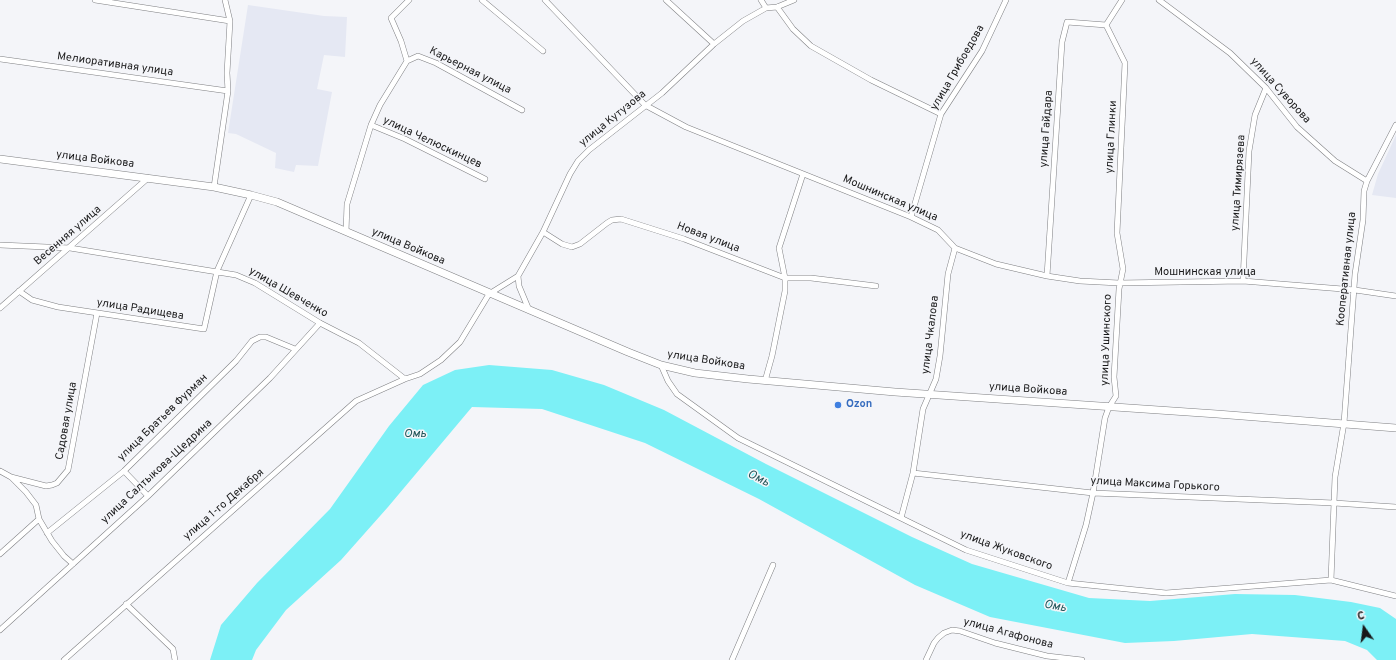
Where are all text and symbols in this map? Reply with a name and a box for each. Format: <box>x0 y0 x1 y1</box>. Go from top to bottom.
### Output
street label: улица Грибоедова <box>928 23 988 113</box>
street label: Карьерная улица <box>427 45 513 97</box>
street label: Мелиоративная улица <box>56 50 174 80</box>
street label: улица Суворова <box>1247 55 1313 127</box>
street label: улица Кутузова <box>577 88 649 150</box>
street label: улица Гайдара <box>1038 90 1056 168</box>
street label: улица Глинки <box>1103 100 1121 174</box>
street label: улица Челюскинцев <box>380 114 484 172</box>
street label: улица Тимирязева <box>1229 134 1249 232</box>
street label: улица Войкова <box>55 149 135 171</box>
street label: Мошнинская улица <box>841 173 939 225</box>
street label: Весенняя улица <box>32 203 104 269</box>
street label: Кооперативная улица <box>1334 211 1360 327</box>
street label: Новая улица <box>675 220 741 256</box>
street label: улица Войкова <box>369 226 447 268</box>
street label: улица Шевченко <box>246 265 330 321</box>
street label: Мошнинская улица <box>1154 266 1256 280</box>
street label: улица Ушинского <box>1099 294 1115 386</box>
street label: улица Чкалова <box>920 295 942 375</box>
street label: улица Радищева <box>95 297 185 323</box>
street label: улица Войкова <box>666 348 746 374</box>
street label: улица Братьев Фурман <box>115 372 211 464</box>
street label: Садовая улица <box>54 381 80 461</box>
street label: улица Войкова <box>988 381 1068 399</box>
place label: Ozon <box>846 398 872 412</box>
marker: Ozon <box>833 400 843 410</box>
street label: улица Салтыкова-Щедрина <box>99 417 215 527</box>
water label: Омь <box>404 428 426 442</box>
street label: улица 1-го Декабря <box>181 466 267 544</box>
water label: Омь <box>745 467 771 491</box>
street label: улица Максима Горького <box>1090 475 1220 495</box>
street label: улица Жуковского <box>958 528 1054 574</box>
water label: Омь <box>1043 598 1067 616</box>
north arrow <box>1344 608 1384 648</box>
text: С <box>1356 609 1366 624</box>
street label: улица Агафонова <box>962 616 1054 652</box>

